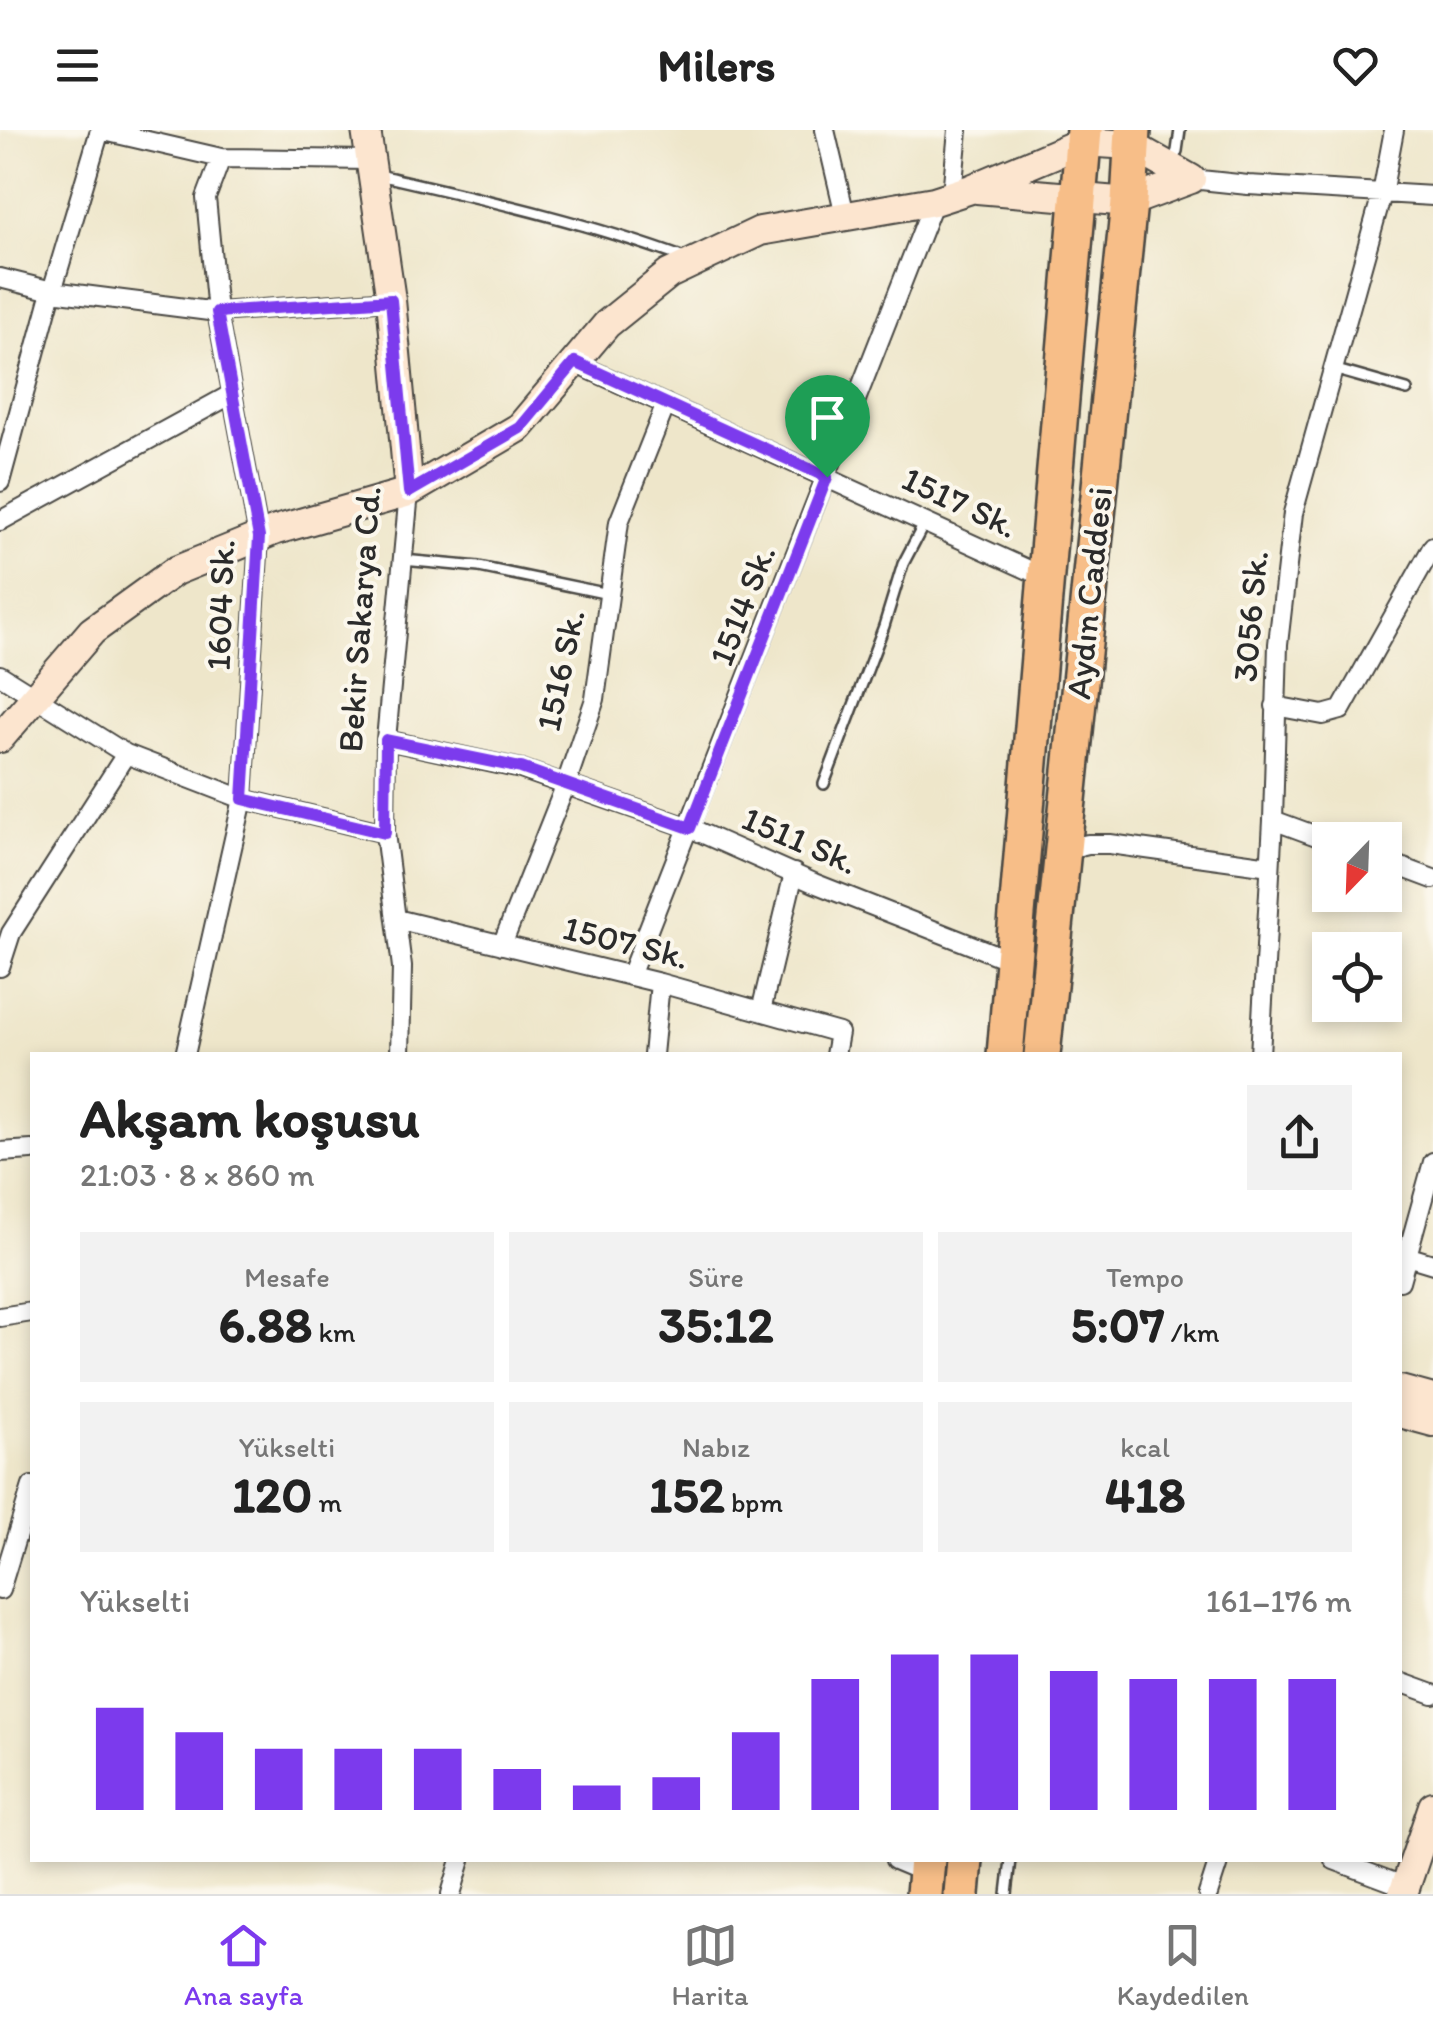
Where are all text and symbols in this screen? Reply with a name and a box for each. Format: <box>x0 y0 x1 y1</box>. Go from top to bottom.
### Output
icon: menu <box>50 38 105 93</box>
text: Milers <box>657 38 776 92</box>
icon: heart <box>1328 38 1383 93</box>
pin <box>785 375 870 478</box>
icon: arrive <box>800 390 855 445</box>
street label: 1517 Sk. <box>896 457 1024 547</box>
street label: Bekir Sakarya Cd. <box>329 484 389 754</box>
street label: Aydın Caddesi <box>1057 485 1121 701</box>
street label: 1604 Sk. <box>197 539 243 671</box>
street label: 1514 Sk. <box>700 539 784 671</box>
street label: 3056 Sk. <box>1223 549 1277 683</box>
street label: 1516 Sk. <box>527 605 593 735</box>
street label: 1511 Sk. <box>736 797 864 883</box>
north arrow <box>1312 822 1402 912</box>
map controls <box>1312 822 1402 1022</box>
street label: 1507 Sk. <box>559 906 693 978</box>
button: locate <box>1312 932 1402 1022</box>
text: Akşam koşusu <box>80 1085 420 1151</box>
button: share <box>1247 1085 1352 1190</box>
text: 21:03 · 8 × 860 m <box>80 1156 315 1194</box>
text: Mesafe <box>244 1260 330 1294</box>
text: Süre <box>688 1260 744 1294</box>
text: Tempo <box>1106 1260 1184 1294</box>
text: 6.88 <box>219 1294 312 1355</box>
text: 35:12 <box>658 1294 774 1355</box>
text: 5:07 <box>1070 1294 1165 1355</box>
text: km <box>312 1315 355 1349</box>
text: /km <box>1165 1315 1220 1349</box>
text: Yükselti <box>239 1430 335 1464</box>
text: Nabız <box>682 1430 750 1464</box>
text: kcal <box>1120 1430 1170 1464</box>
text: 120 <box>232 1464 312 1525</box>
text: 152 <box>649 1464 725 1525</box>
text: 418 <box>1105 1464 1185 1525</box>
text: m <box>312 1485 342 1519</box>
text: bpm <box>725 1485 783 1519</box>
text: Yükselti <box>80 1582 190 1620</box>
text: 161–176 m <box>1206 1582 1352 1620</box>
tab: Ana sayfa <box>184 1918 303 2012</box>
tab: Harita <box>671 1918 749 2012</box>
tab: Kaydedilen <box>1117 1918 1249 2012</box>

